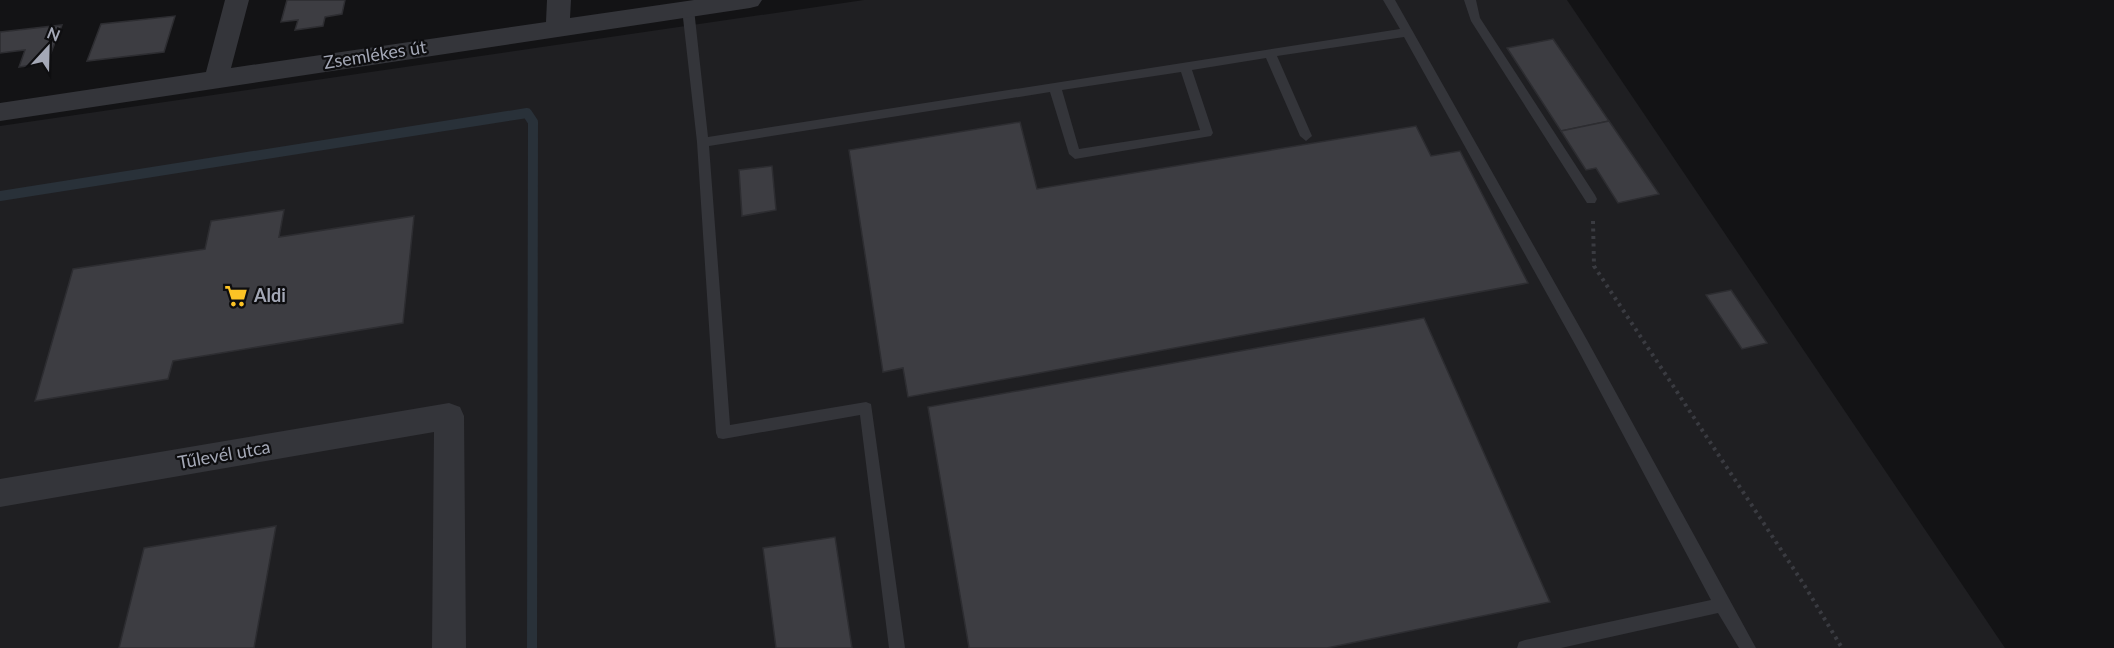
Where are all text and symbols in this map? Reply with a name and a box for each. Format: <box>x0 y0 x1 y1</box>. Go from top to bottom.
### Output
north arrow <box>18 18 78 78</box>
text: N <box>45 23 63 45</box>
street label: Zsemlékes út <box>322 35 428 73</box>
supermarket icon: Aldi <box>223 283 249 309</box>
place label: Aldi <box>253 284 286 306</box>
street label: Tűlevél utca <box>176 435 272 473</box>

